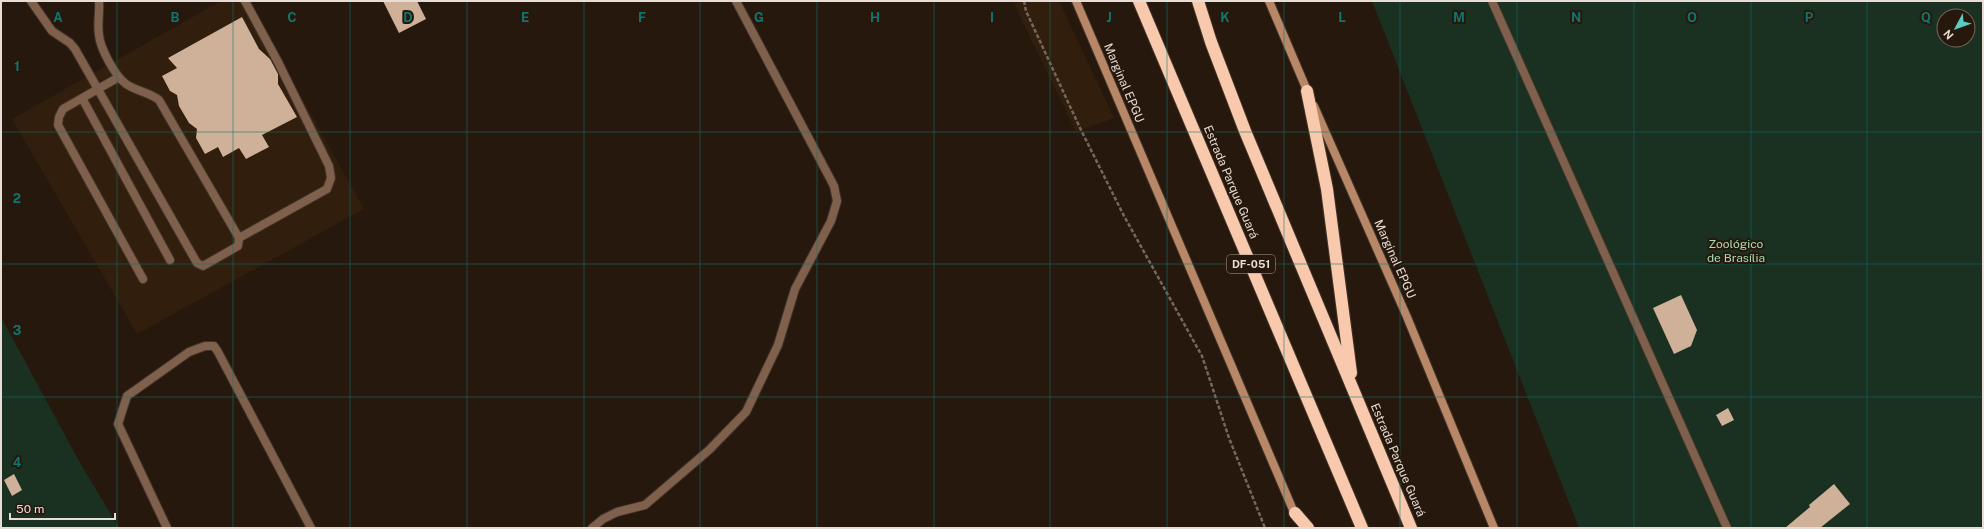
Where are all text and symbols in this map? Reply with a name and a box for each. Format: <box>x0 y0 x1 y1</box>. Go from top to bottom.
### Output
north arrow <box>1936 8 1976 48</box>
text: A <box>53 10 63 25</box>
text: B <box>171 10 180 25</box>
text: C <box>287 10 297 25</box>
text: D <box>403 10 413 25</box>
text: E <box>521 10 529 25</box>
text: F <box>638 10 646 25</box>
text: G <box>754 10 764 25</box>
text: H <box>870 10 880 25</box>
text: I <box>990 10 994 25</box>
text: J <box>1106 10 1112 25</box>
text: K <box>1220 10 1230 25</box>
text: L <box>1338 10 1346 25</box>
text: M <box>1453 10 1465 25</box>
text: N <box>1571 10 1581 25</box>
text: O <box>1687 10 1697 25</box>
text: P <box>1805 10 1814 25</box>
text: Q <box>1921 10 1931 25</box>
text: N <box>1941 27 1956 42</box>
street label: Marginal EPGU <box>1101 41 1147 125</box>
text: 1 <box>14 59 20 74</box>
street label: Estrada Parque Guará <box>1201 123 1261 241</box>
text: 2 <box>13 191 21 206</box>
street label: Marginal EPGU <box>1371 217 1419 301</box>
park label: Zoológico de Brasília <box>1707 237 1765 265</box>
road number: DF-051 <box>1227 255 1275 273</box>
text: 3 <box>13 323 22 338</box>
street label: Estrada Parque Guará <box>1368 401 1428 519</box>
text: 4 <box>13 455 22 470</box>
scale bar <box>10 495 115 521</box>
text: 50 m <box>16 502 44 516</box>

